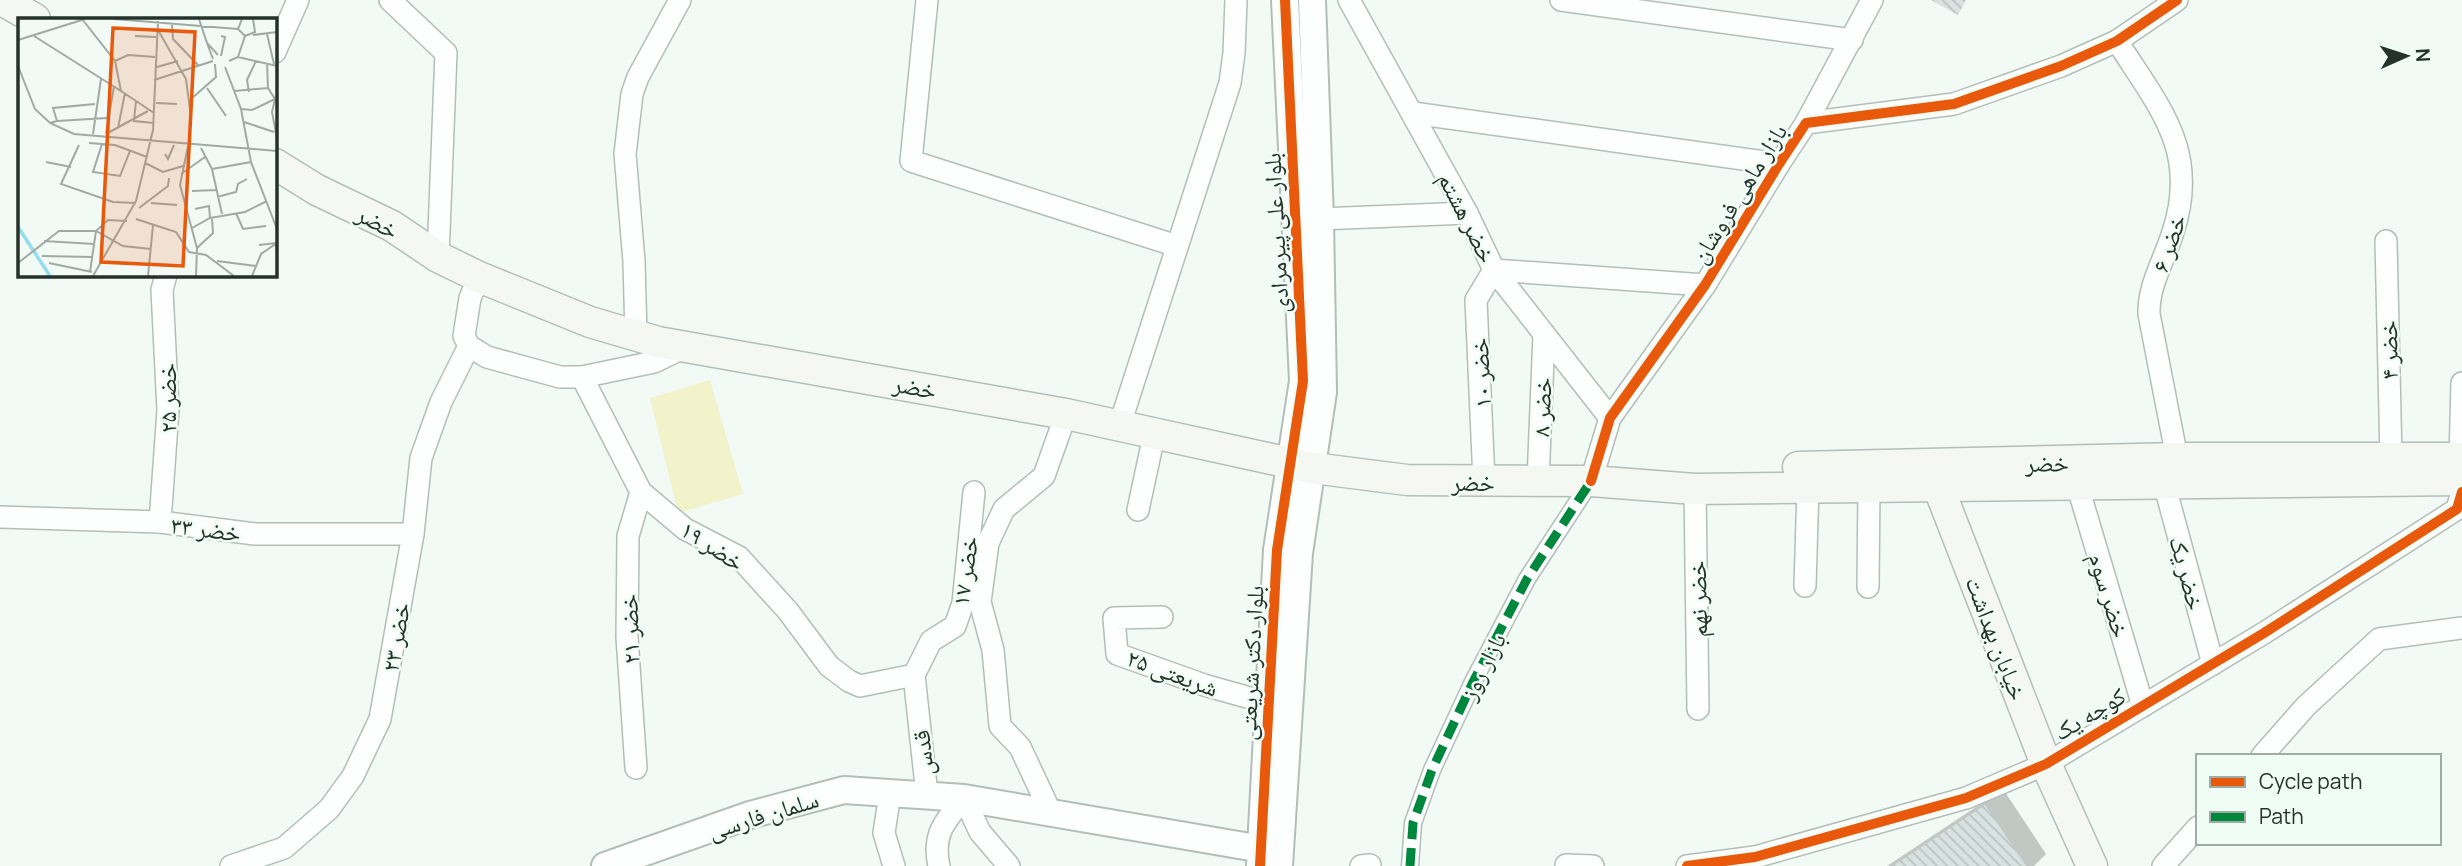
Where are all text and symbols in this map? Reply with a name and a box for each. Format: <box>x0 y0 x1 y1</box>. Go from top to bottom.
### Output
inset map <box>18 18 276 276</box>
north arrow <box>2371 21 2441 91</box>
text: N <box>2410 48 2436 63</box>
street label: بازار ماهی فروشان <box>1682 117 1794 269</box>
street label: بلوار علی پیرمرادی <box>1254 152 1296 314</box>
street label: خضر هشتم <box>1430 166 1505 269</box>
street label: خضر <box>350 196 405 246</box>
street label: خضر ۶ <box>2143 210 2193 276</box>
street label: خضر ۴ <box>2371 320 2405 380</box>
street label: خضر ۱۰ <box>1462 337 1498 409</box>
street label: خضر ۲۵ <box>150 363 183 433</box>
street label: خضر <box>890 366 939 406</box>
street label: خضر ۸ <box>1523 377 1559 437</box>
street label: خضر <box>2024 445 2069 479</box>
street label: خضر <box>1450 465 1495 498</box>
street label: خضر ۳۳ <box>169 507 243 549</box>
street label: خضر ۱۹ <box>675 512 751 578</box>
street label: خضر یک <box>2162 532 2214 614</box>
street label: خضر ۱۷ <box>943 534 985 608</box>
street label: خضر سوم <box>2081 548 2139 642</box>
street label: خضر نهم <box>1680 560 1715 638</box>
street label: خیابان بهداشت <box>1958 572 2036 704</box>
street label: بلوار دکتر شریعتی <box>1229 585 1271 741</box>
street label: خضر ۲۱ <box>611 593 647 665</box>
street label: خضر ۲۳ <box>373 600 417 674</box>
street label: بازار روز <box>1451 627 1513 706</box>
street label: شریعتی ۲۵ <box>1123 640 1223 704</box>
street label: کوچه یک <box>2047 679 2131 747</box>
street label: قدس <box>903 729 941 777</box>
legend <box>2196 754 2441 845</box>
text: Cycle path <box>2259 767 2362 795</box>
street label: سلمان فارسی <box>704 782 822 846</box>
text: Path <box>2259 802 2304 830</box>

